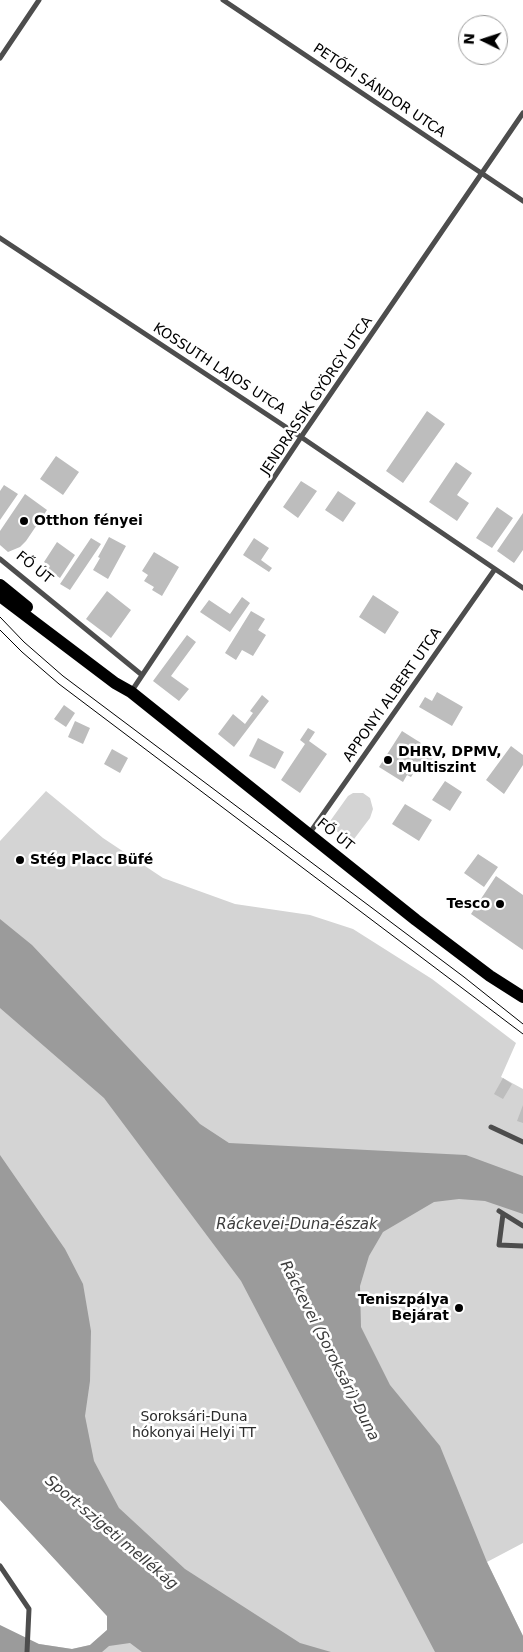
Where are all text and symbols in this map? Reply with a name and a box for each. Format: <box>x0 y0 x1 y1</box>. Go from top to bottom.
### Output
north arrow <box>458 15 508 65</box>
text: N <box>461 33 477 45</box>
street label: PETŐFI SÁNDOR UTCA <box>310 40 448 142</box>
street label: JENDRASSIK GYÖRGY UTCA <box>258 314 376 478</box>
street label: KOSSUTH LAJOS UTCA <box>150 320 288 418</box>
place label: Otthon fényei <box>34 513 143 529</box>
marker: Otthon fényei <box>18 515 30 527</box>
street label: FŐ ÚT <box>12 548 56 588</box>
street label: APPONYI ALBERT UTCA <box>340 625 446 765</box>
place label: DHRV, DPMV, Multiszint <box>398 744 502 776</box>
marker: DHRV, DPMV, Multiszint <box>382 754 394 766</box>
street label: FŐ ÚT <box>313 815 357 855</box>
place label: Stég Placc Büfé <box>30 852 153 868</box>
marker: Stég Placc Büfé <box>14 854 26 866</box>
place label: Tesco <box>447 896 490 912</box>
marker: Tesco <box>494 898 506 910</box>
water label: Ráckevei-Duna-észak <box>216 1216 378 1234</box>
water label: Ráckevei (Soroksári)-Duna <box>276 1258 382 1444</box>
place label: Teniszpálya Bejárat <box>358 1292 449 1324</box>
marker: Teniszpálya Bejárat <box>453 1302 465 1314</box>
park label: Soroksári-Duna hókonyai Helyi TT <box>132 1409 256 1441</box>
water label: Sport-szigeti mellékág <box>41 1472 181 1594</box>

